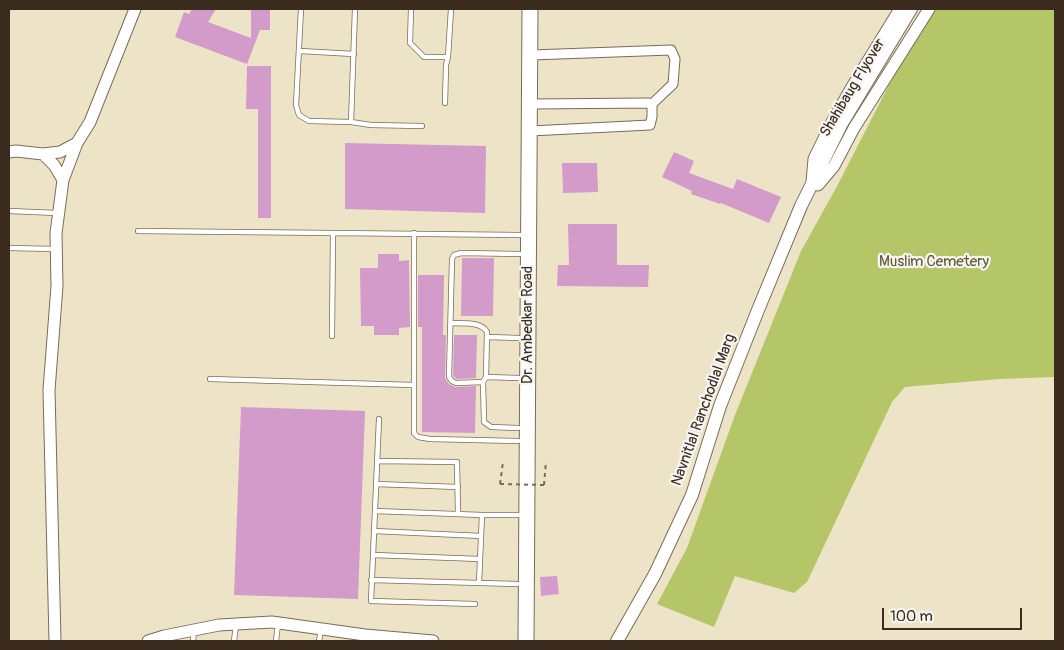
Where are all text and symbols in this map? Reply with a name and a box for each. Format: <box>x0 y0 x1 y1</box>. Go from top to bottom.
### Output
street label: Shahibaug Flyover <box>817 36 889 140</box>
park label: Muslim Cemetery <box>879 253 989 271</box>
street label: Dr. Ambedkar Road <box>519 266 537 384</box>
street label: Navnitlal Ranchodlal Marg <box>668 332 740 488</box>
scale bar <box>884 598 1024 630</box>
text: 100 m <box>890 607 933 626</box>

